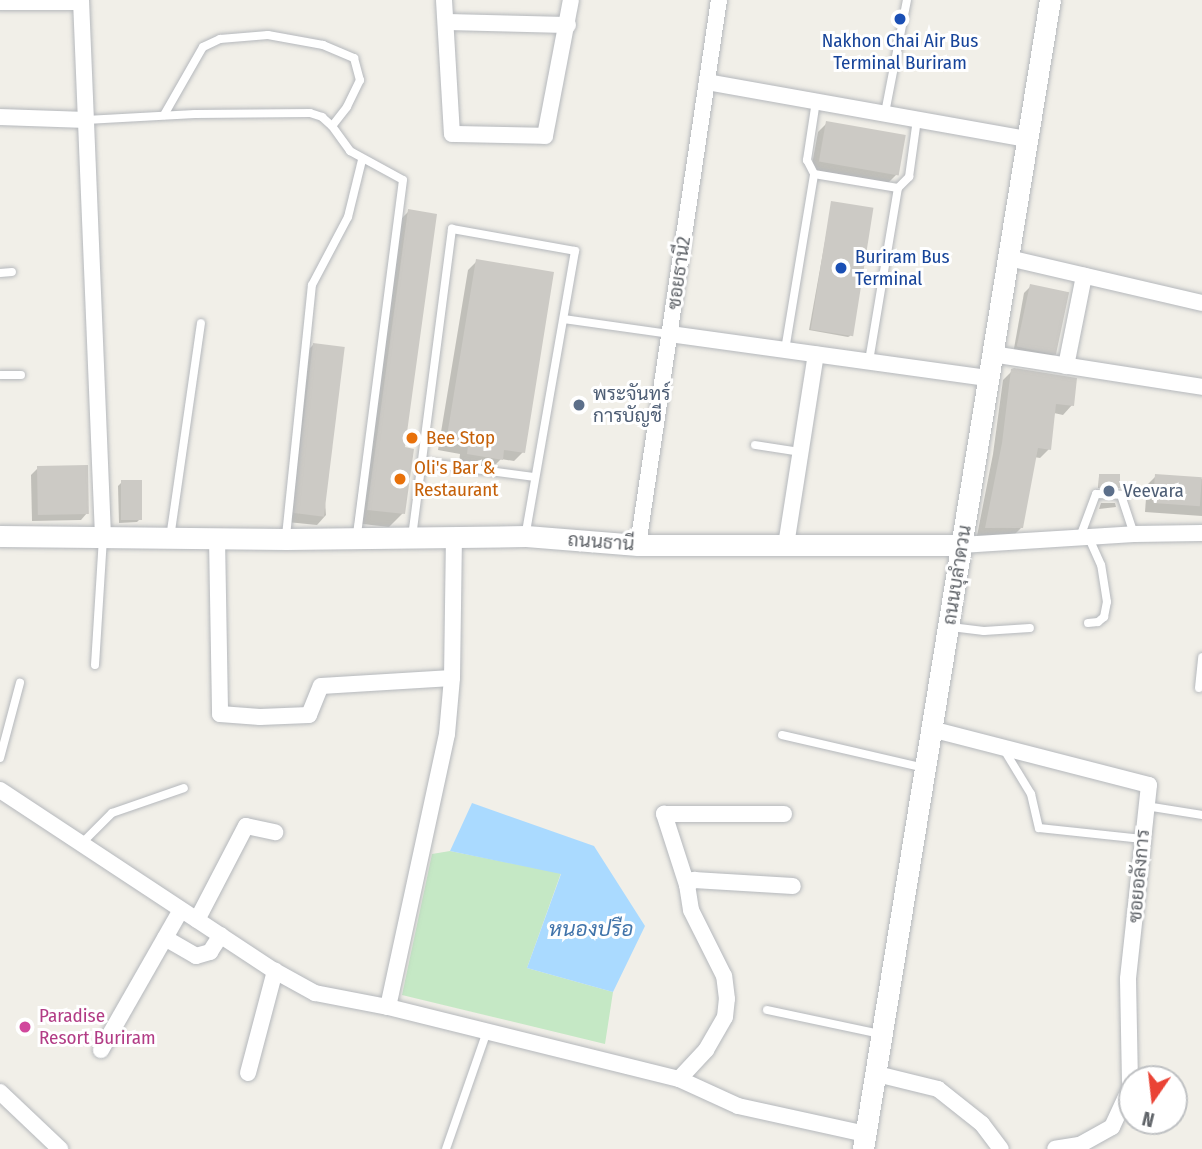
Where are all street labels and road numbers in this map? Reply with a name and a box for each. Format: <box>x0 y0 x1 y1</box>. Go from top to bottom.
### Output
street label: ซอยธานี2 <box>663 235 695 311</box>
street label: ถนนบุลำดวน <box>938 523 976 627</box>
street label: ถนนธานี <box>567 528 635 556</box>
street label: ซอยอลังการ <box>1124 828 1154 924</box>

